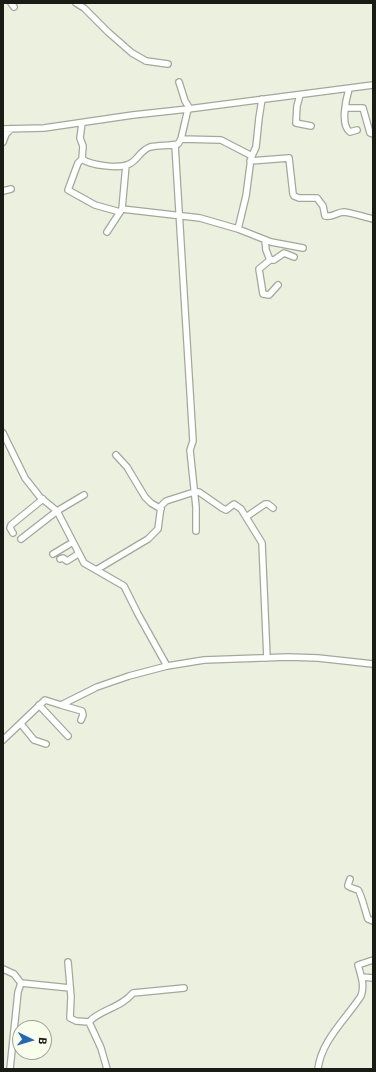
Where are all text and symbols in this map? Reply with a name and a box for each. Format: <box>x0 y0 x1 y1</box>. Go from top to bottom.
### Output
north arrow <box>12 1020 52 1060</box>
text: B <box>37 1037 50 1045</box>

